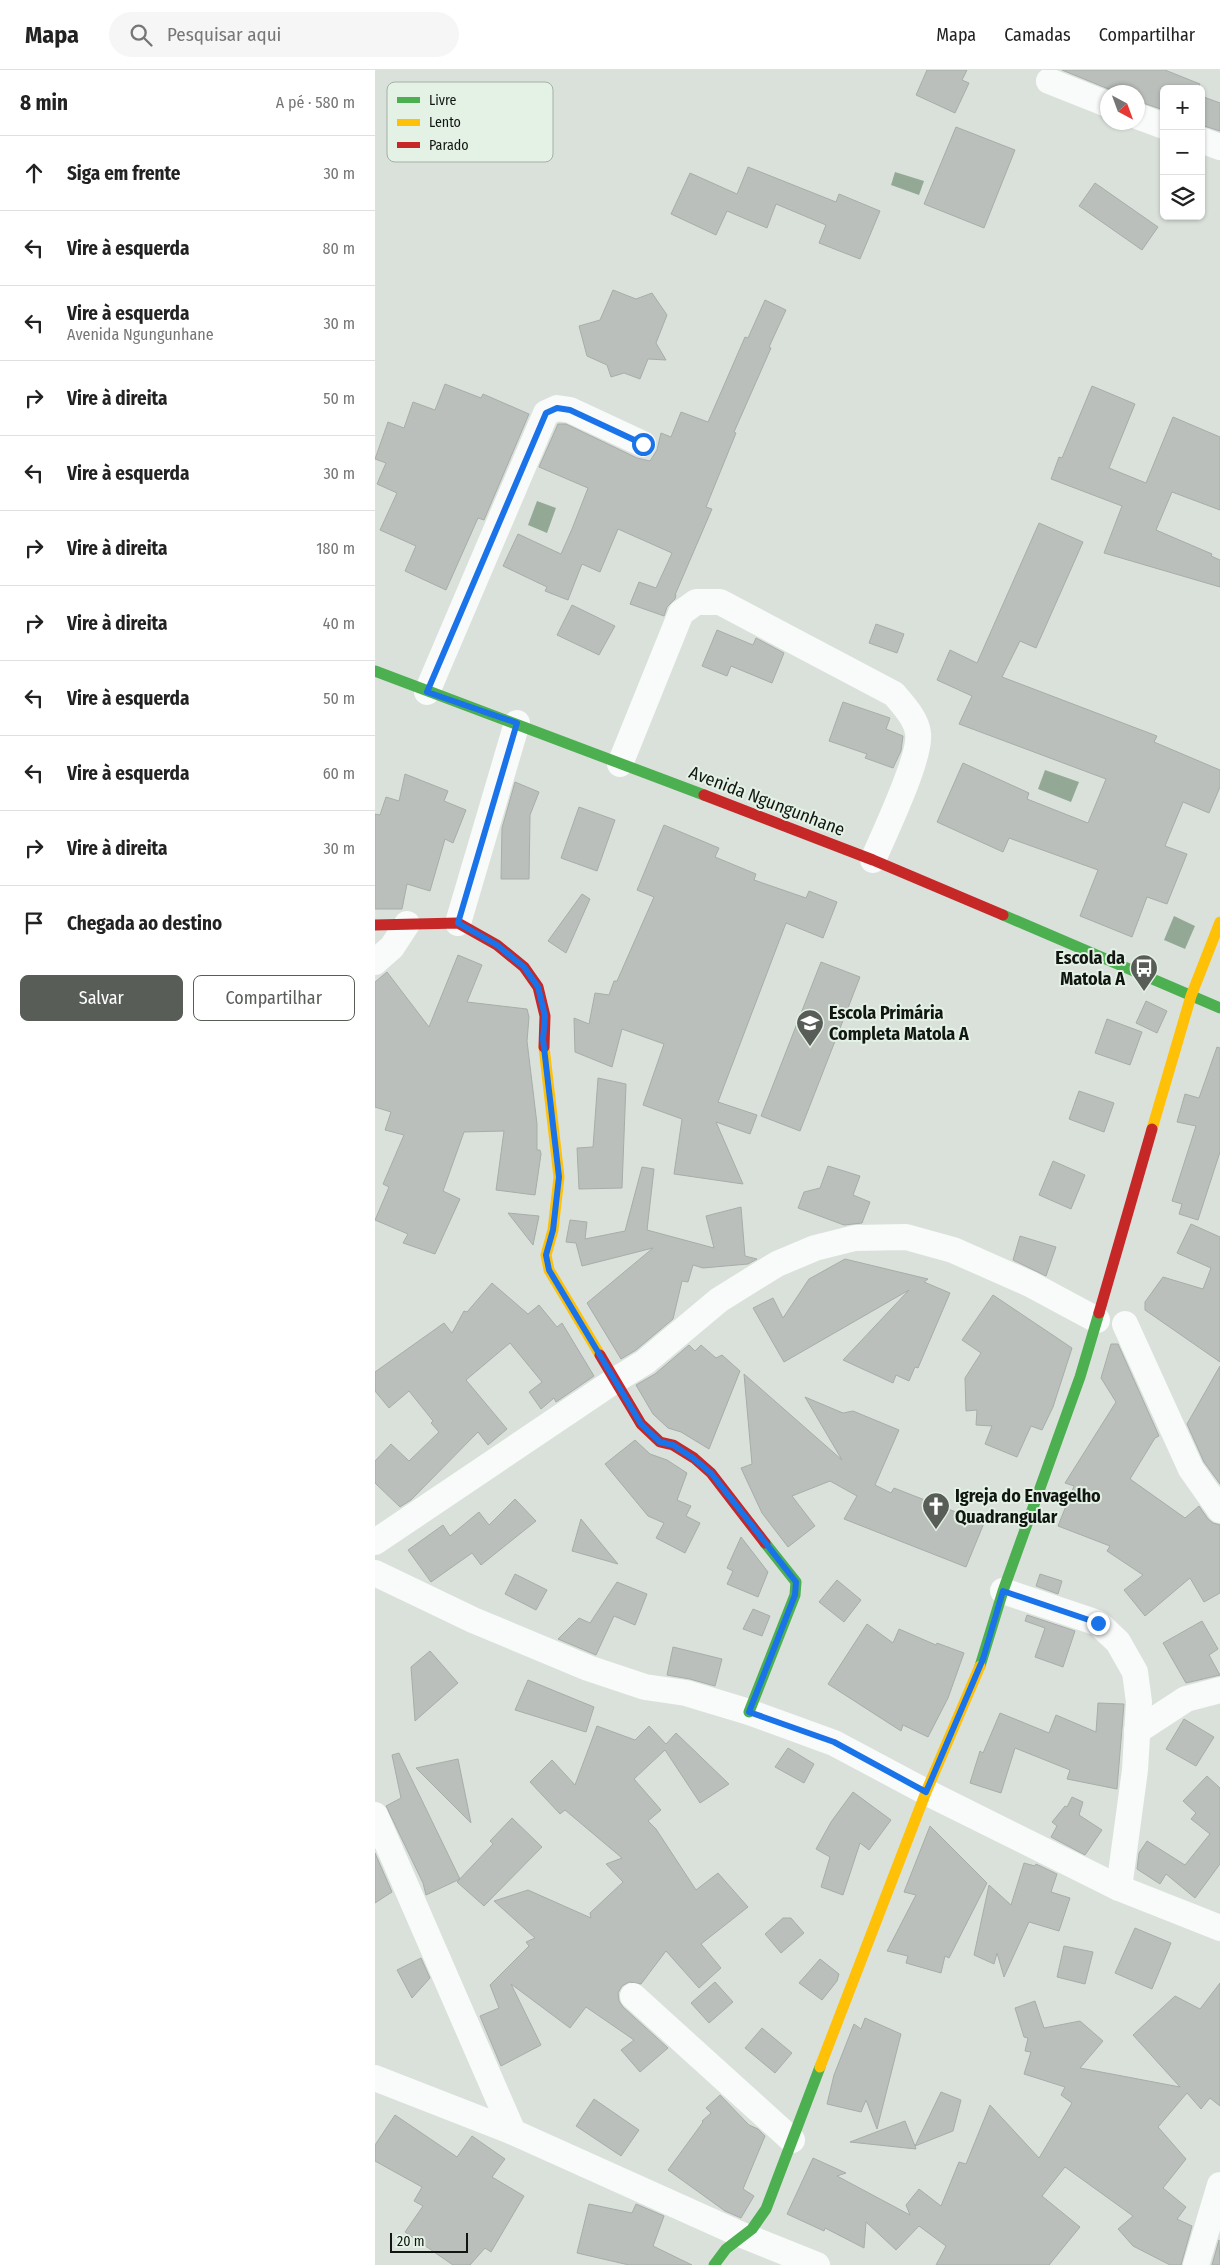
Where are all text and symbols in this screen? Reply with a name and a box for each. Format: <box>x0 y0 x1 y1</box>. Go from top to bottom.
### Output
search box <box>109 12 459 57</box>
text: Mapa <box>25 21 79 49</box>
icon: search <box>127 21 155 49</box>
text: Pesquisar aqui <box>167 23 281 46</box>
text: Mapa <box>936 24 976 46</box>
text: Camadas <box>1004 24 1071 46</box>
text: Compartilhar <box>1099 24 1195 46</box>
legend <box>387 82 553 162</box>
north arrow <box>1100 85 1145 130</box>
map controls <box>1160 85 1205 220</box>
button: + <box>1160 85 1205 130</box>
text: 8 min <box>20 90 68 116</box>
text: Livre <box>429 92 456 109</box>
text: A pé · 580 m <box>276 93 355 112</box>
text: Lento <box>429 114 461 131</box>
button: − <box>1160 130 1205 175</box>
text: Parado <box>429 137 469 154</box>
icon: ahead <box>20 159 48 187</box>
text: Siga em frente <box>67 162 181 185</box>
text: 30 m <box>323 164 355 183</box>
button: layers <box>1160 175 1205 220</box>
icon: left <box>20 234 48 262</box>
text: Vire à esquerda <box>67 237 189 260</box>
text: 80 m <box>323 239 355 258</box>
text: Vire à esquerda <box>67 302 189 325</box>
icon: left <box>20 309 48 337</box>
text: 30 m <box>323 314 355 333</box>
text: Avenida Ngungunhane <box>67 325 214 344</box>
icon: right <box>20 384 48 412</box>
text: Vire à direita <box>67 387 168 410</box>
text: 50 m <box>323 389 355 408</box>
route start <box>632 433 655 456</box>
icon: left <box>20 459 48 487</box>
text: Vire à esquerda <box>67 462 189 485</box>
text: 30 m <box>323 464 355 483</box>
icon: right <box>20 534 48 562</box>
text: Vire à direita <box>67 537 168 560</box>
text: 180 m <box>316 539 355 558</box>
icon: right <box>20 609 48 637</box>
text: Vire à direita <box>67 612 168 635</box>
text: 40 m <box>323 614 355 633</box>
icon: left <box>20 684 48 712</box>
text: Vire à esquerda <box>67 687 189 710</box>
text: 50 m <box>323 689 355 708</box>
icon: left <box>20 759 48 787</box>
street label: Avenida Ngungunhane <box>686 761 848 841</box>
text: Vire à esquerda <box>67 762 189 785</box>
text: 60 m <box>323 764 355 783</box>
icon: right <box>20 834 48 862</box>
text: Vire à direita <box>67 837 168 860</box>
text: 30 m <box>323 839 355 858</box>
icon: arrive <box>20 909 48 937</box>
text: Chegada ao destino <box>67 912 222 935</box>
place label: Escola da Matola A <box>1055 947 1125 990</box>
bus stop icon: Escola da Matola A <box>1129 953 1159 992</box>
button: Salvar <box>20 975 183 1021</box>
button: Compartilhar <box>193 975 355 1021</box>
place label: Escola Primária Completa Matola A <box>829 1002 969 1045</box>
school or university icon: Escola Primária Completa Matola A <box>795 1008 825 1047</box>
place label: Igreja do Envagelho Quadrangular <box>955 1485 1101 1528</box>
church icon: Igreja do Envagelho Quadrangular <box>921 1491 951 1530</box>
route end <box>1087 1612 1110 1635</box>
scale bar <box>390 2230 467 2253</box>
text: 20 m <box>397 2233 425 2250</box>

